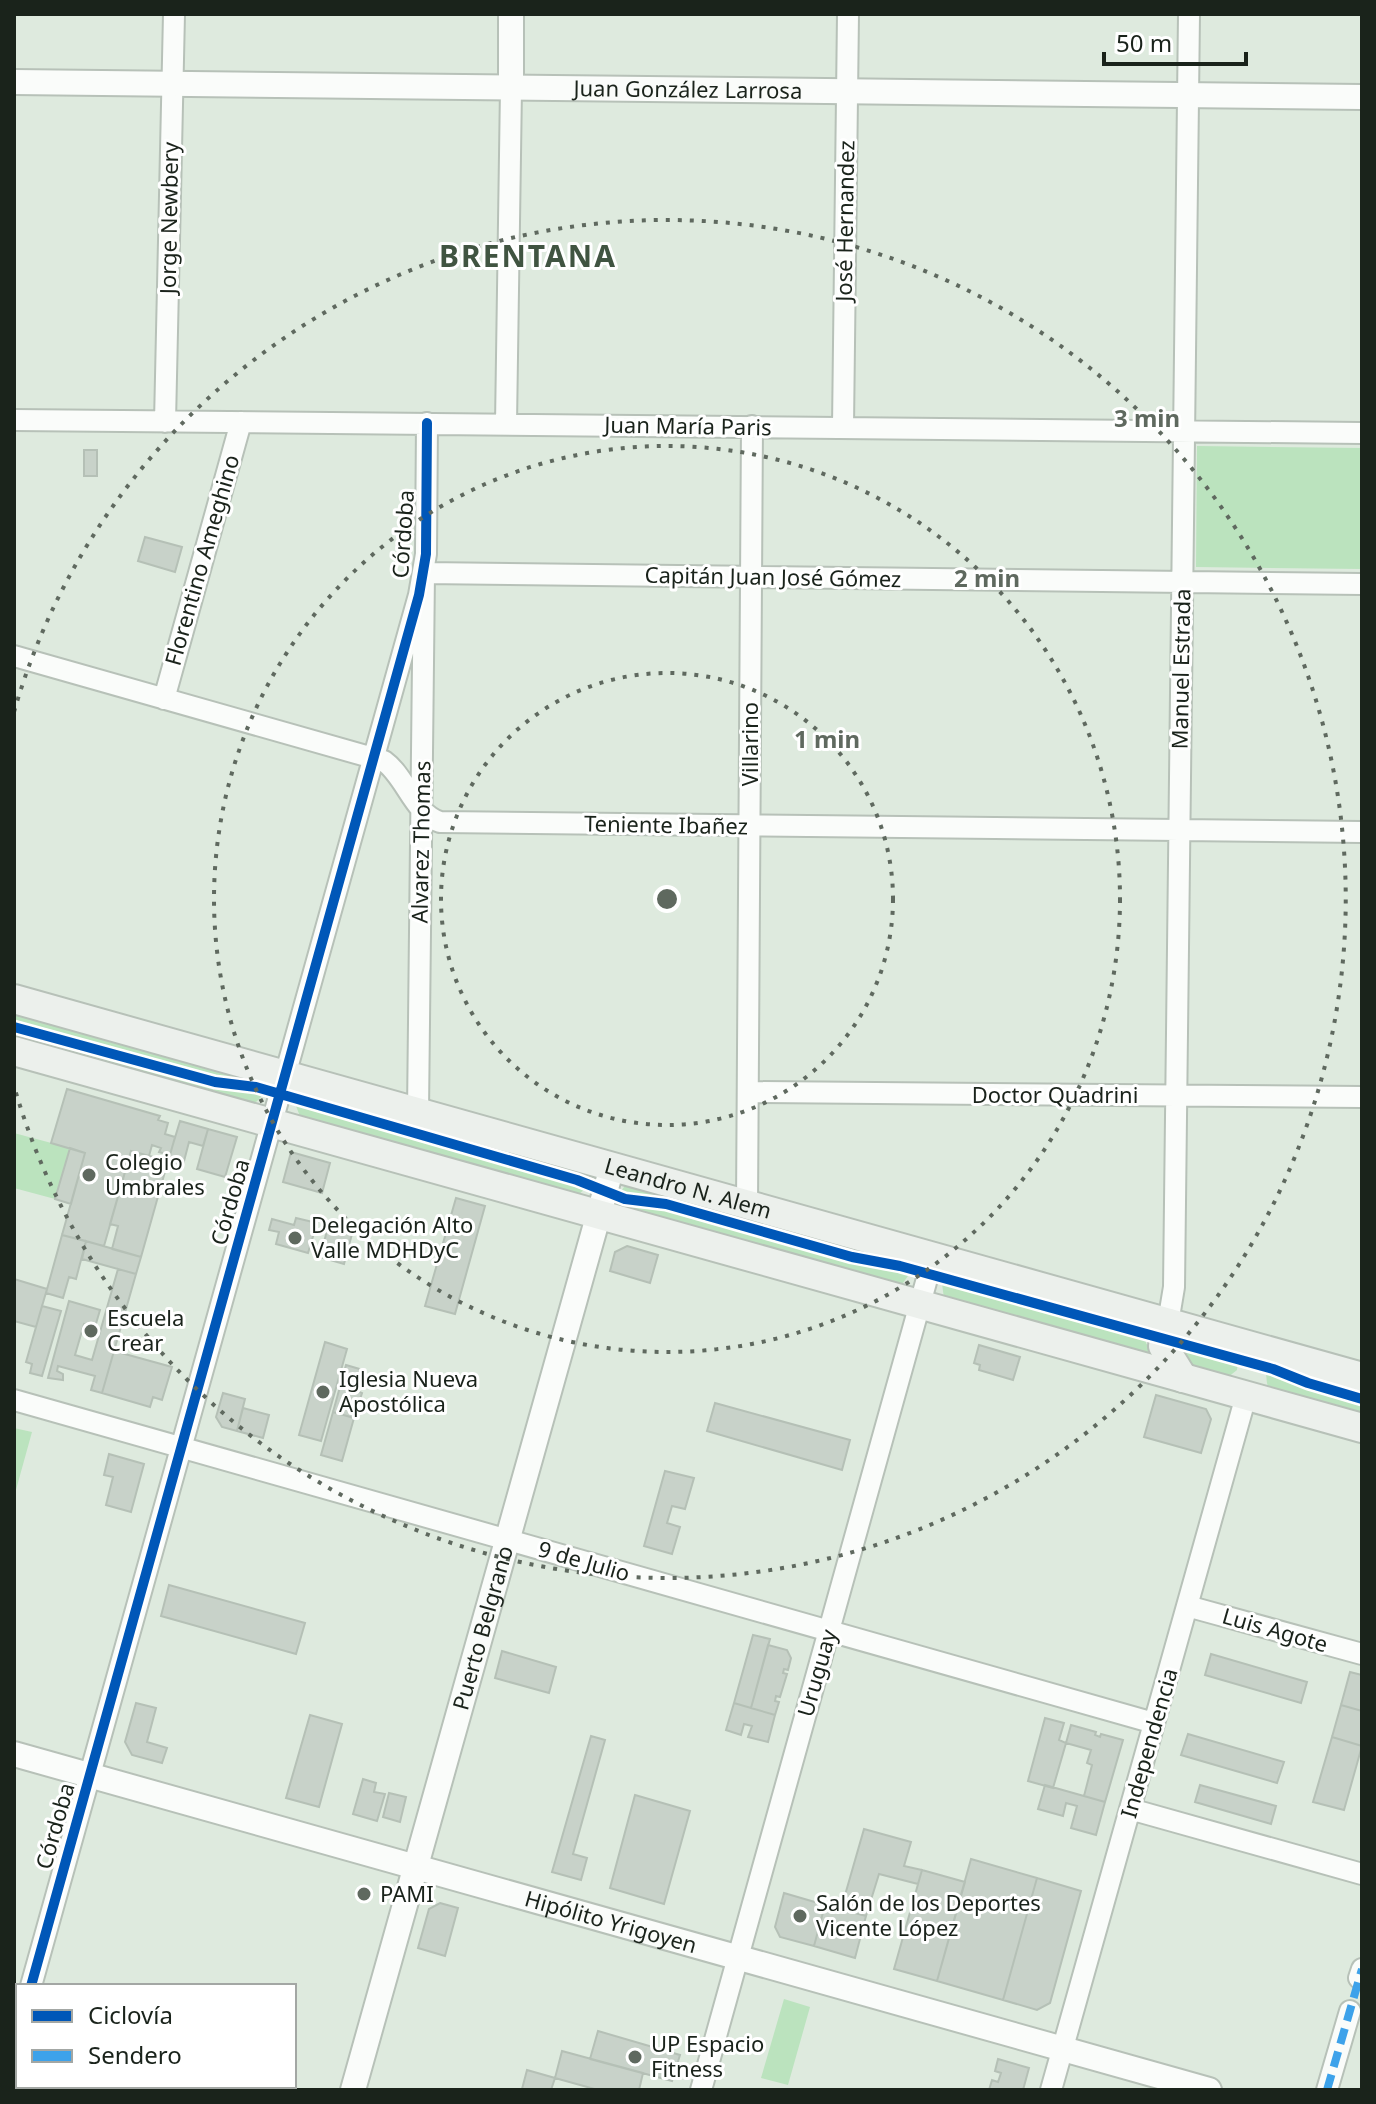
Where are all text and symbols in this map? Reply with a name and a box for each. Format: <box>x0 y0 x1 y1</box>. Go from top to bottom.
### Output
scale bar <box>1104 16 1246 66</box>
text: 50 m <box>1116 26 1172 59</box>
street label: Juan González Larrosa <box>571 72 803 105</box>
street label: José Hernandez <box>828 140 860 304</box>
street label: Jorge Newbery <box>152 141 184 296</box>
district label: BRENTANA <box>439 235 617 276</box>
text: 3 min <box>1114 401 1180 434</box>
street label: Juan María Paris <box>602 409 772 441</box>
street label: Florentino Ameghino <box>157 451 246 669</box>
street label: Córdoba <box>384 489 420 579</box>
street label: Capitán Juan José Gómez <box>644 559 902 593</box>
text: 2 min <box>954 561 1020 594</box>
street label: Manuel Estrada <box>1164 588 1196 750</box>
street label: Villarino <box>734 702 764 786</box>
text: 1 min <box>794 722 860 755</box>
street label: Alvarez Thomas <box>404 760 436 924</box>
street label: Teniente Ibañez <box>584 808 748 840</box>
centre of rings <box>653 885 681 913</box>
street label: Doctor Quadrini <box>972 1079 1138 1109</box>
place label: Colegio Umbrales <box>105 1146 205 1201</box>
street label: Leandro N. Alem <box>601 1149 775 1225</box>
street label: Córdoba <box>202 1155 256 1248</box>
marker: Colegio Umbrales <box>80 1166 98 1184</box>
place label: Delegación Alto Valle MDHDyC <box>311 1209 473 1264</box>
marker: Delegación Alto Valle MDHDyC <box>286 1229 304 1247</box>
place label: Escuela Crear <box>107 1302 184 1357</box>
marker: Escuela Crear <box>82 1322 100 1340</box>
place label: Iglesia Nueva Apostólica <box>339 1363 478 1418</box>
marker: Iglesia Nueva Apostólica <box>314 1383 332 1401</box>
street label: 9 de Julio <box>535 1533 634 1587</box>
street label: Puerto Belgrano <box>444 1542 519 1713</box>
street label: Luis Agote <box>1219 1600 1331 1658</box>
street label: Uruguay <box>789 1625 843 1720</box>
street label: Independencia <box>1112 1664 1184 1821</box>
street label: Córdoba <box>27 1779 81 1872</box>
place label: PAMI <box>380 1878 434 1908</box>
street label: Hipólito Yrigoyen <box>522 1882 701 1959</box>
marker: PAMI <box>355 1885 373 1903</box>
place label: Salón de los Deportes Vicente López <box>816 1887 1041 1942</box>
marker: Salón de los Deportes Vicente López <box>791 1907 809 1925</box>
legend <box>16 1984 296 2088</box>
text: Ciclovía <box>88 1998 173 2031</box>
place label: UP Espacio Fitness <box>651 2028 764 2083</box>
text: Sendero <box>88 2038 182 2071</box>
marker: UP Espacio Fitness <box>626 2048 644 2066</box>

